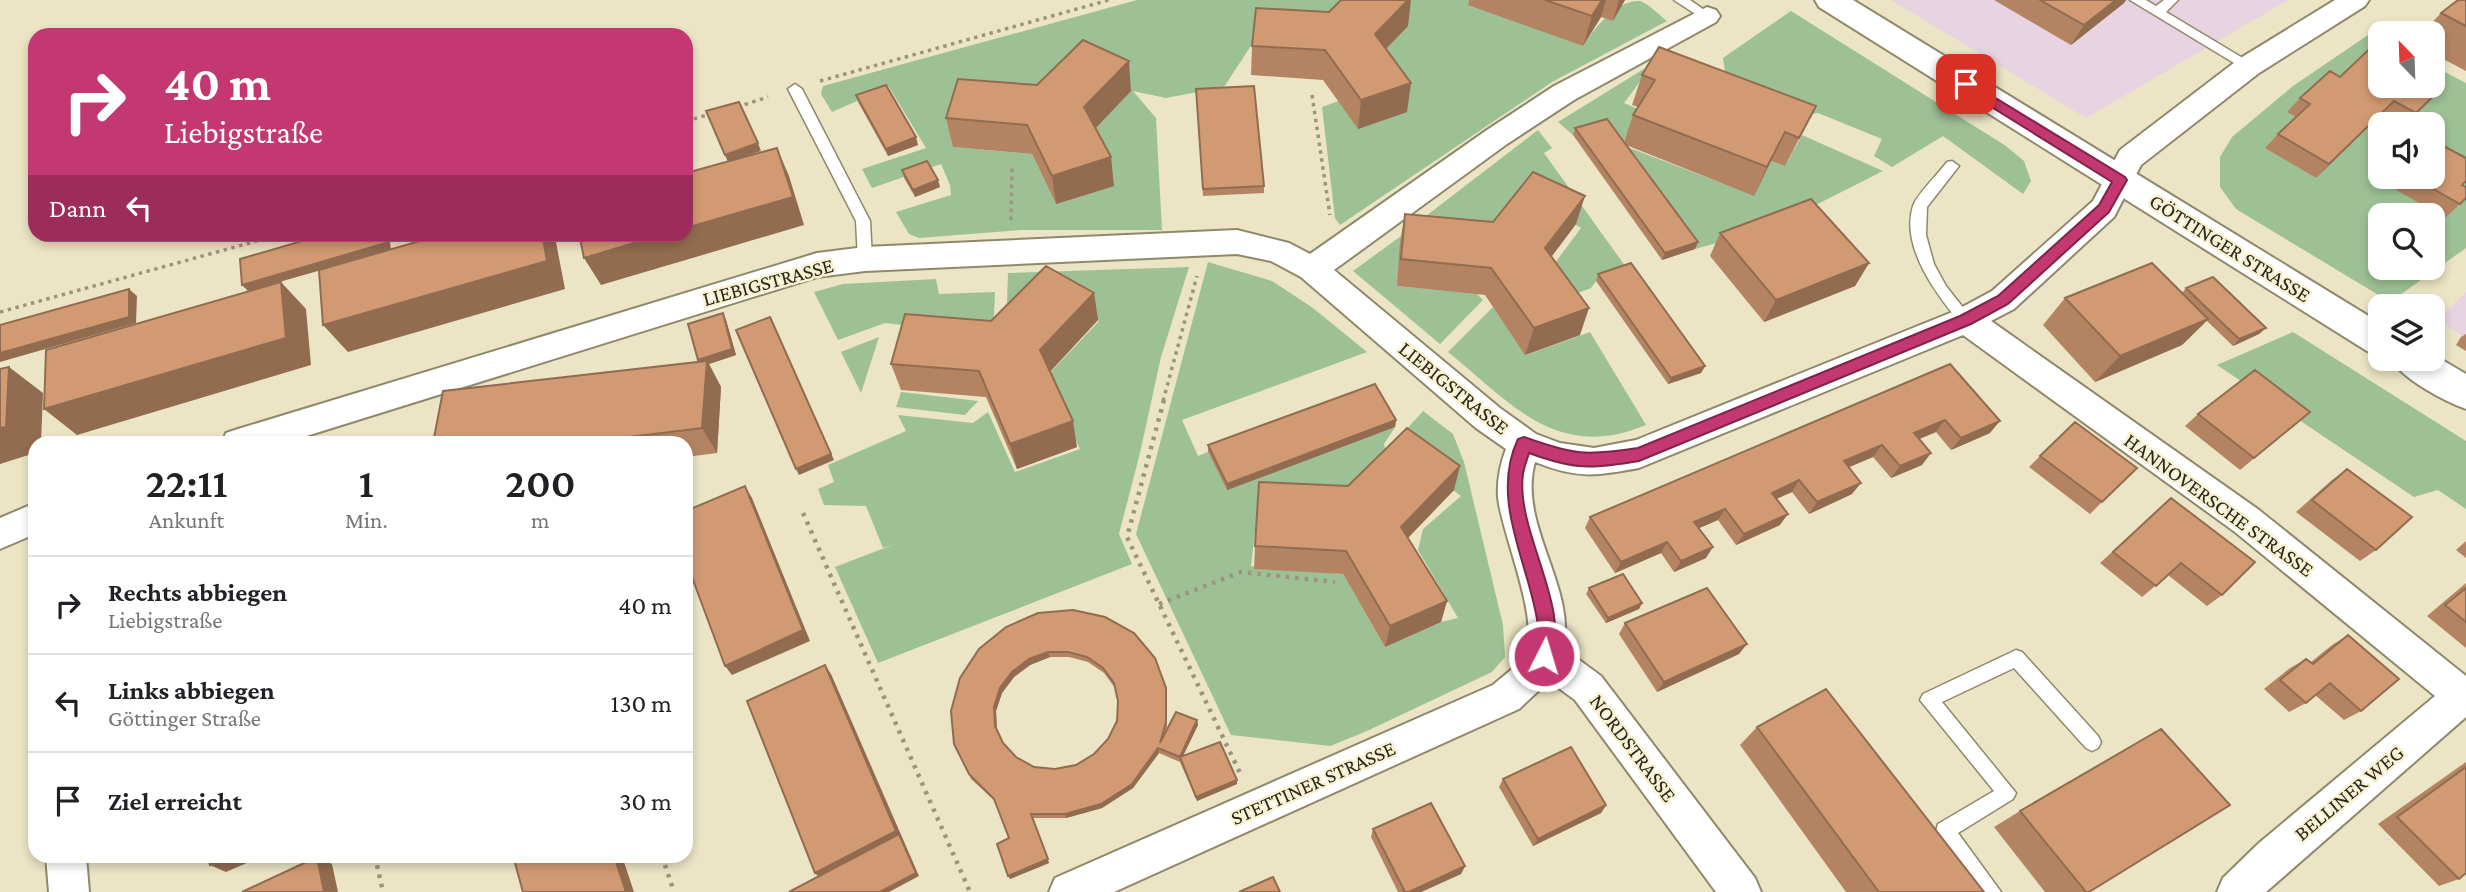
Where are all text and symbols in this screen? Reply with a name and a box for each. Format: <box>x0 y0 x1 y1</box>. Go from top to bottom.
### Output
north arrow <box>2368 21 2445 98</box>
map controls <box>2368 21 2445 371</box>
pin <box>1936 54 1996 114</box>
icon: right <box>49 56 140 147</box>
text: 40 m <box>164 56 271 111</box>
icon: arrive <box>1947 65 1985 103</box>
button: sound <box>2368 112 2445 189</box>
text: Liebigstraße <box>164 114 323 150</box>
icon: left <box>120 189 158 227</box>
street label: GÖTTINGER STRASSE <box>2145 189 2315 307</box>
text: Dann <box>49 194 106 223</box>
button: search <box>2368 203 2445 280</box>
street label: LIEBIGSTRASSE <box>700 253 836 311</box>
button: layers <box>2368 294 2445 371</box>
street label: LIEBIGSTRASSE <box>1394 336 1514 440</box>
street label: HANNOVERSCHE STRASSE <box>2120 428 2318 582</box>
text: 22:11 <box>145 459 228 506</box>
text: 1 <box>359 459 374 506</box>
text: 200 <box>505 459 576 506</box>
text: Ankunft <box>149 507 224 533</box>
text: Min. <box>345 507 388 533</box>
text: m <box>531 507 550 533</box>
text: Rechts abbiegen <box>108 578 287 607</box>
icon: right <box>49 586 87 624</box>
text: 40 m <box>618 591 672 620</box>
text: Liebigstraße <box>108 607 222 633</box>
position arrow <box>1507 619 1581 693</box>
text: Links abbiegen <box>108 676 275 705</box>
icon: left <box>49 684 87 722</box>
text: 130 m <box>611 689 672 718</box>
street label: NORDSTRASSE <box>1585 689 1681 807</box>
text: Göttinger Straße <box>108 705 261 731</box>
street label: STETTINER STRASSE <box>1227 736 1399 830</box>
street label: BELLINER WEG <box>2290 740 2408 846</box>
icon: arrive <box>49 782 87 820</box>
text: Ziel erreicht <box>108 787 242 816</box>
text: 30 m <box>619 787 672 816</box>

